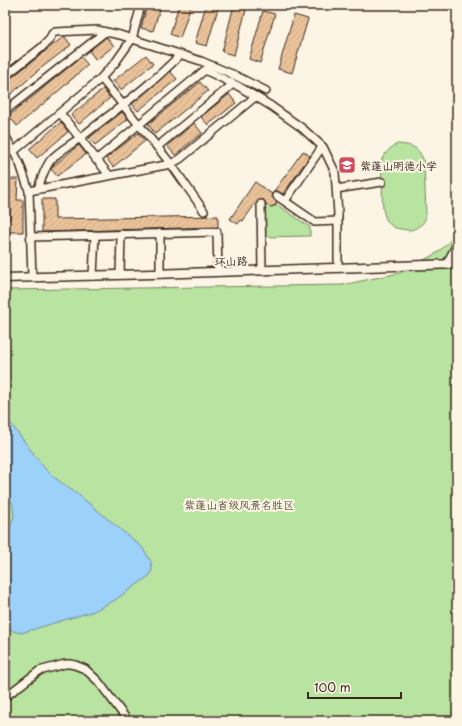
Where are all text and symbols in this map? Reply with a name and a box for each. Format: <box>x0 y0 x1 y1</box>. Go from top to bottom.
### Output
school or university icon: 紫蓬山明德小学 <box>337 155 357 175</box>
place label: 紫蓬山明德小学 <box>360 157 437 174</box>
street label: 环山路 <box>214 252 248 270</box>
park label: 紫蓬山省级风景名胜区 <box>184 496 294 513</box>
scale bar <box>308 674 401 700</box>
text: 100 m <box>314 678 351 696</box>

